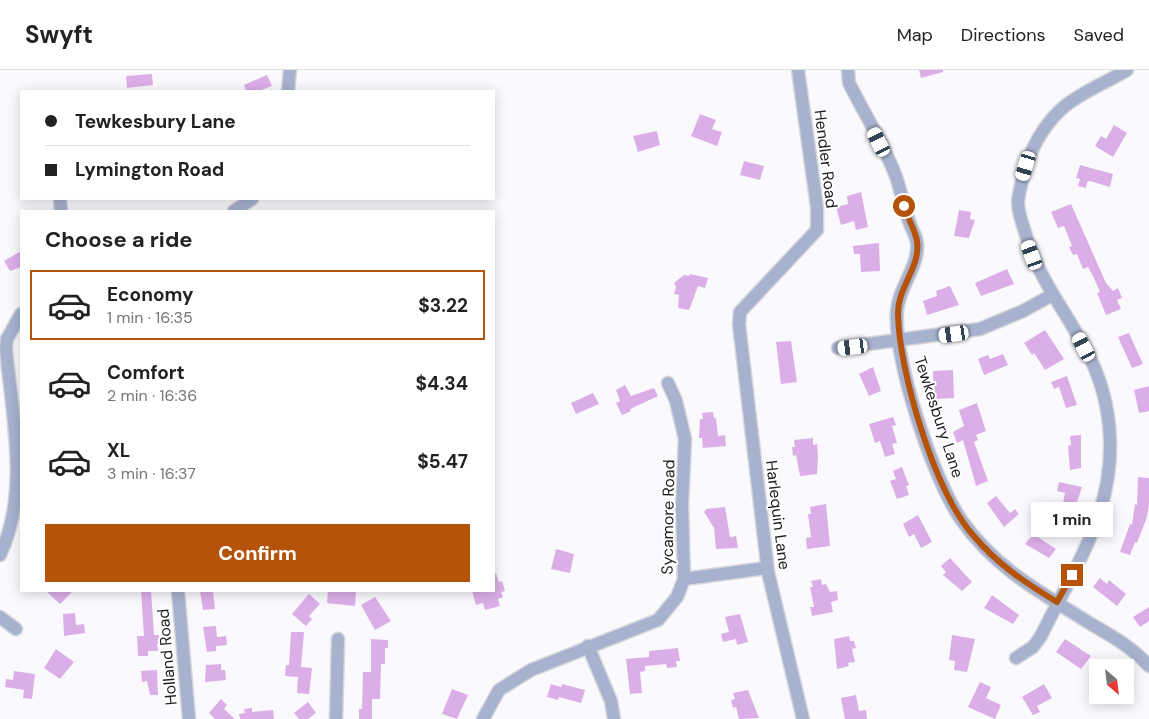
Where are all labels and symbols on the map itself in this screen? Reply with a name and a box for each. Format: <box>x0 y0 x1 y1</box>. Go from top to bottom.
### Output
street label: Hendler Road <box>810 108 842 210</box>
car <box>865 125 892 159</box>
car <box>1014 149 1037 183</box>
route start <box>893 195 915 217</box>
car <box>1019 238 1044 272</box>
car <box>938 324 969 344</box>
car <box>1070 330 1097 364</box>
car <box>837 338 868 356</box>
street label: Tewkesbury Lane <box>909 353 969 481</box>
street label: Sycamore Road <box>656 459 680 575</box>
street label: Harlequin Lane <box>761 459 795 571</box>
callout: 1 min <box>1031 502 1113 538</box>
route end <box>1061 564 1083 586</box>
street label: Holland Road <box>152 608 182 706</box>
north arrow <box>1089 659 1134 704</box>

